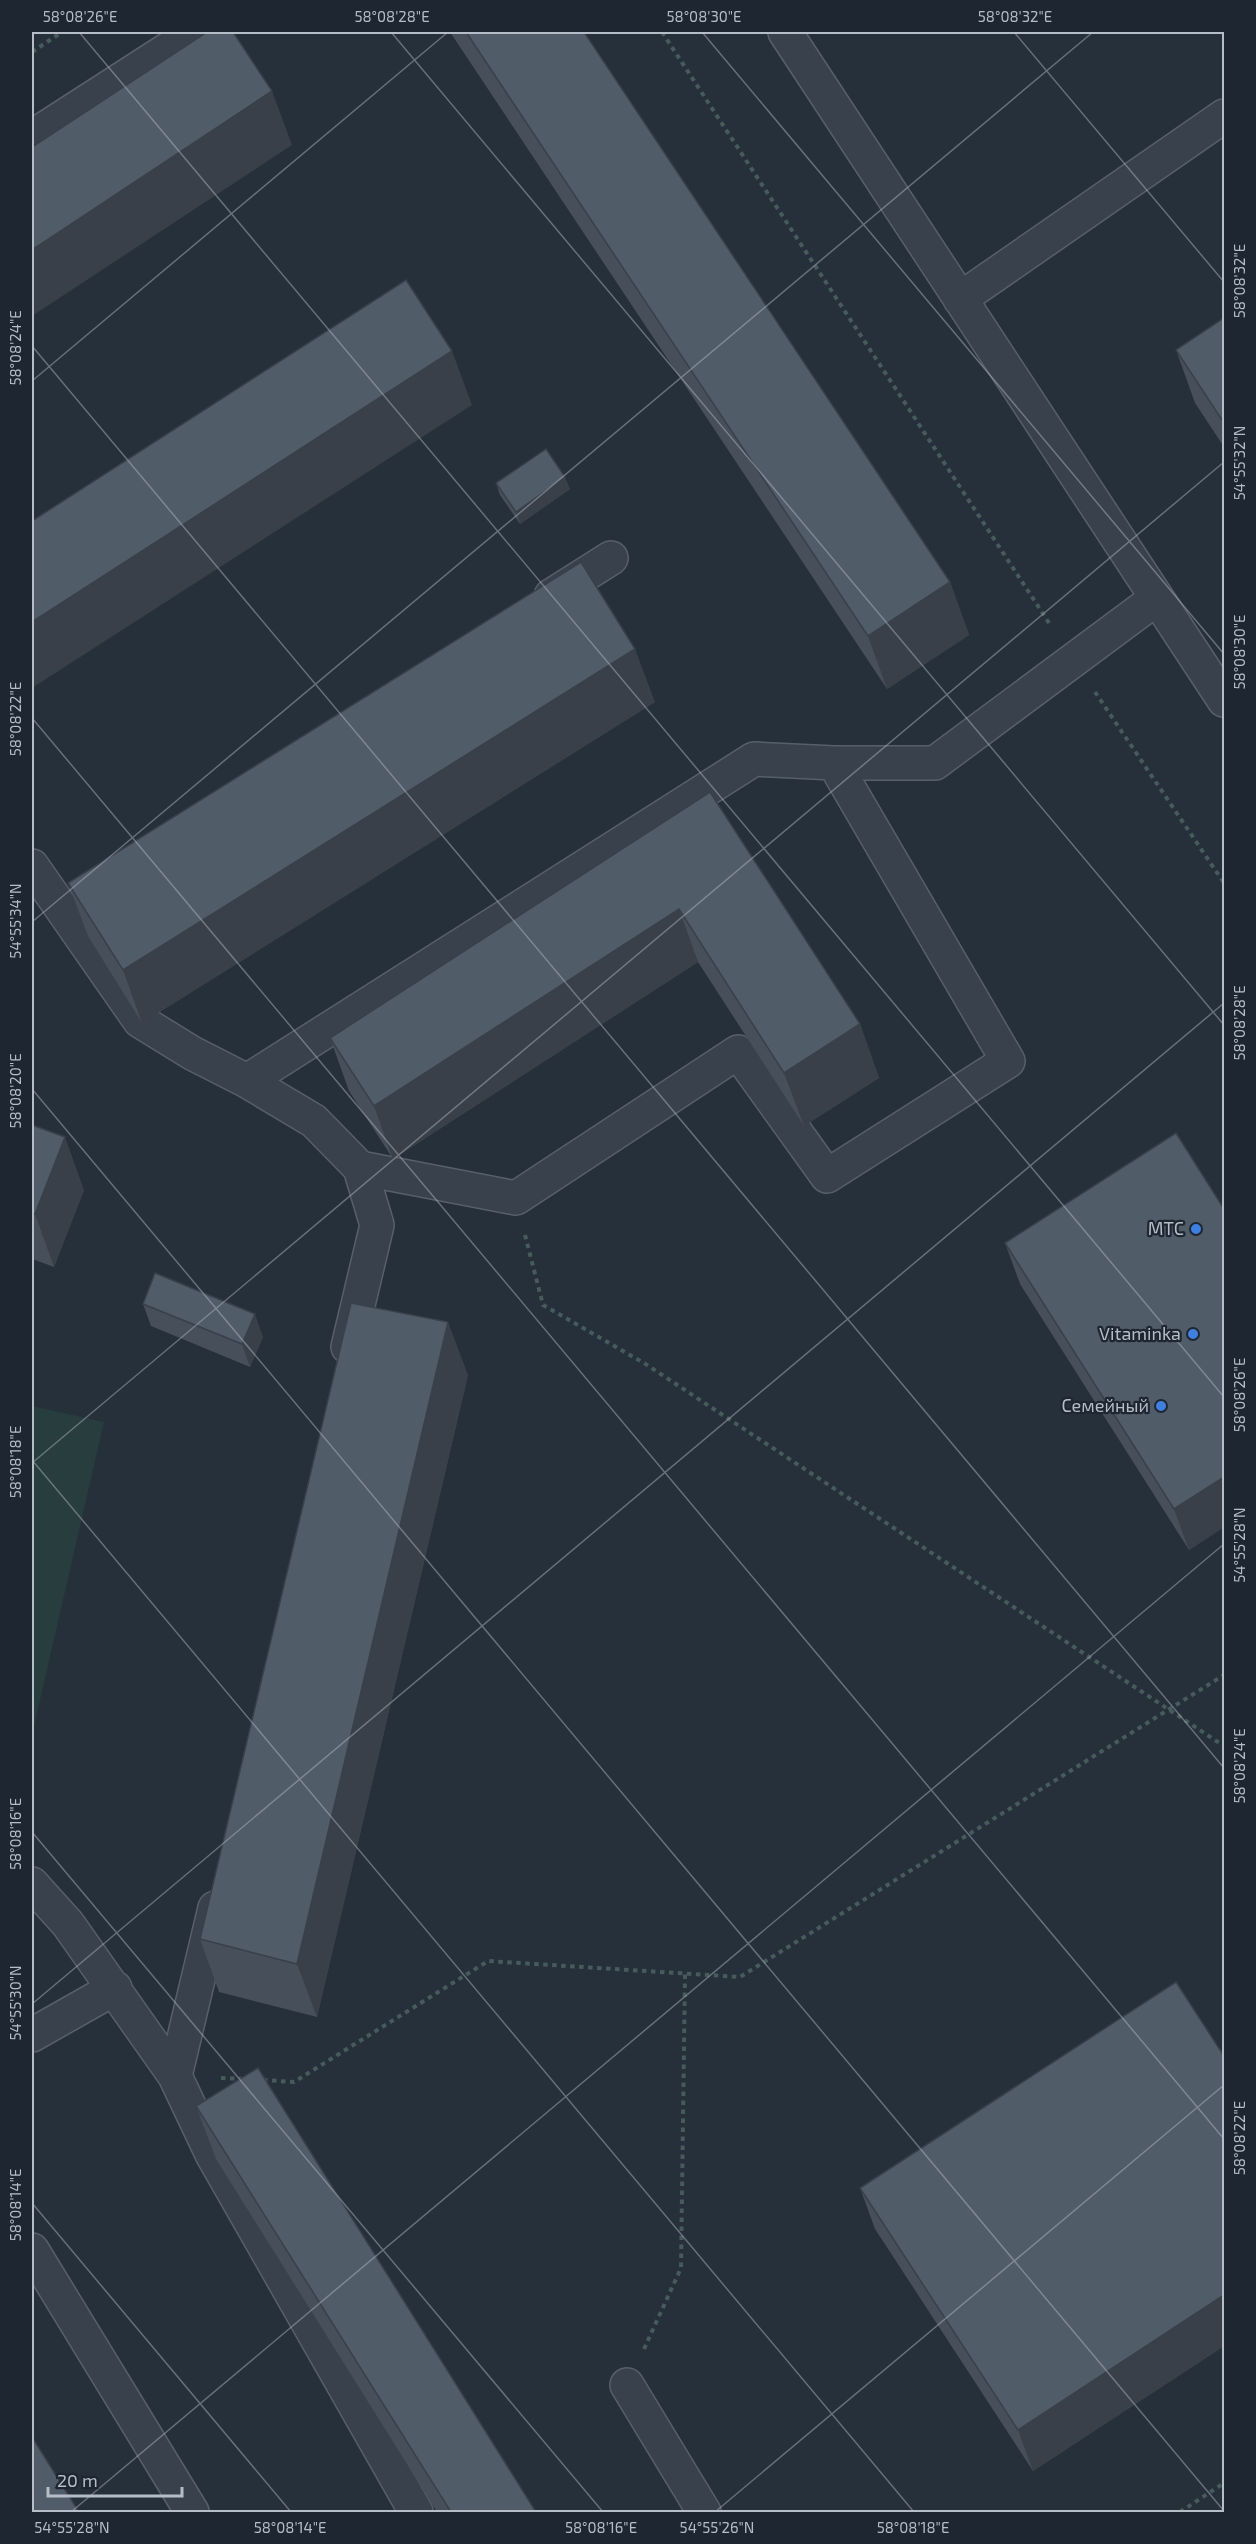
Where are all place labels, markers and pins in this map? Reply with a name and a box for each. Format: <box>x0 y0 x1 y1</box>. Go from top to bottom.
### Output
place label: МТС <box>1148 1217 1184 1239</box>
marker: МТС <box>1189 1222 1203 1236</box>
place label: Vitaminka <box>1099 1322 1181 1344</box>
marker: Vitaminka <box>1186 1327 1200 1341</box>
place label: Семейный <box>1061 1394 1149 1416</box>
marker: Семейный <box>1154 1399 1168 1413</box>

